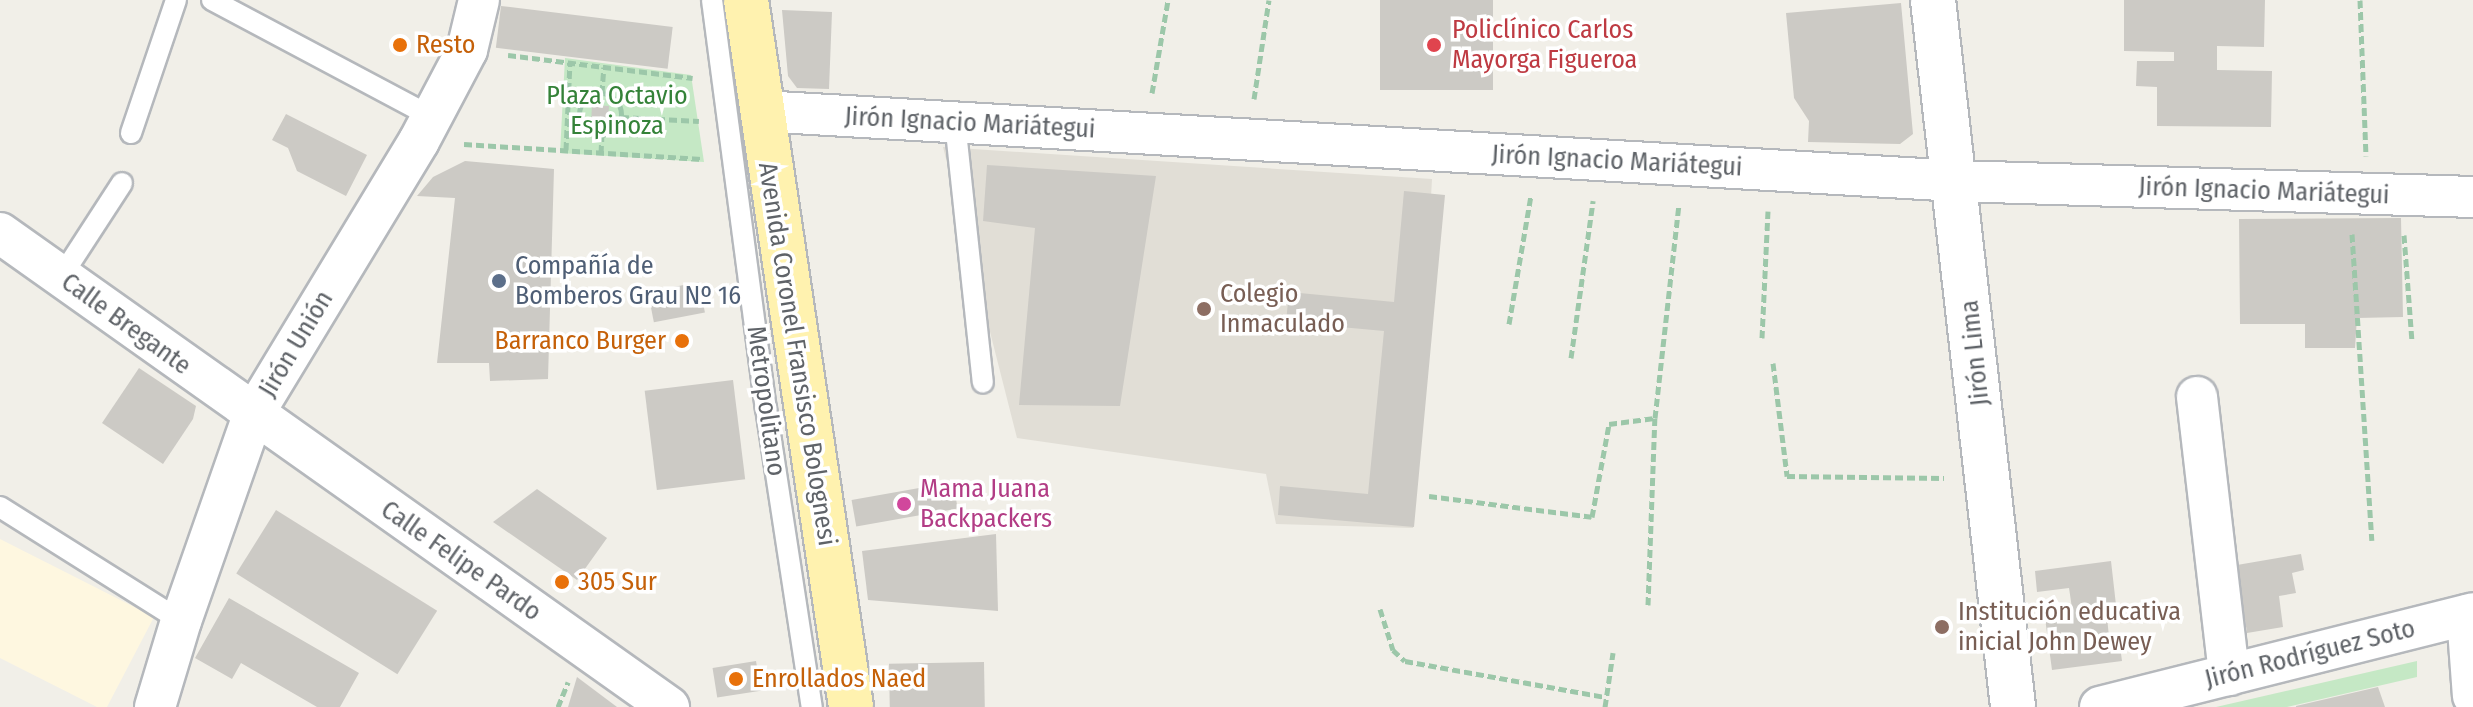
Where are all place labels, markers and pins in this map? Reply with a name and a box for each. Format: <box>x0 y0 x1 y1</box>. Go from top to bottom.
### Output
place label: Policlínico Carlos Mayorga Figueroa <box>1452 14 1637 76</box>
place label: Resto <box>416 29 476 61</box>
marker: Policlínico Carlos Mayorga Figueroa <box>1423 34 1445 56</box>
marker: Resto <box>391 36 409 54</box>
place label: Compañía de Bomberos Grau Nº 16 <box>515 250 741 312</box>
marker: Compañía de Bomberos Grau Nº 16 <box>490 272 508 290</box>
place label: Colegio Inmaculado <box>1220 278 1345 340</box>
marker: Colegio Inmaculado <box>1195 300 1213 318</box>
place label: Barranco Burger <box>495 325 666 357</box>
marker: Barranco Burger <box>673 332 691 350</box>
place label: Mama Juana Backpackers <box>920 473 1052 534</box>
marker: Mama Juana Backpackers <box>895 495 913 513</box>
place label: 305 Sur <box>578 566 657 598</box>
marker: 305 Sur <box>553 573 571 591</box>
place label: Institución educativa inicial John Dewey <box>1958 596 2181 658</box>
marker: Institución educativa inicial John Dewey <box>1933 618 1951 636</box>
place label: Enrollados Naed <box>752 663 926 695</box>
marker: Enrollados Naed <box>727 670 745 688</box>

